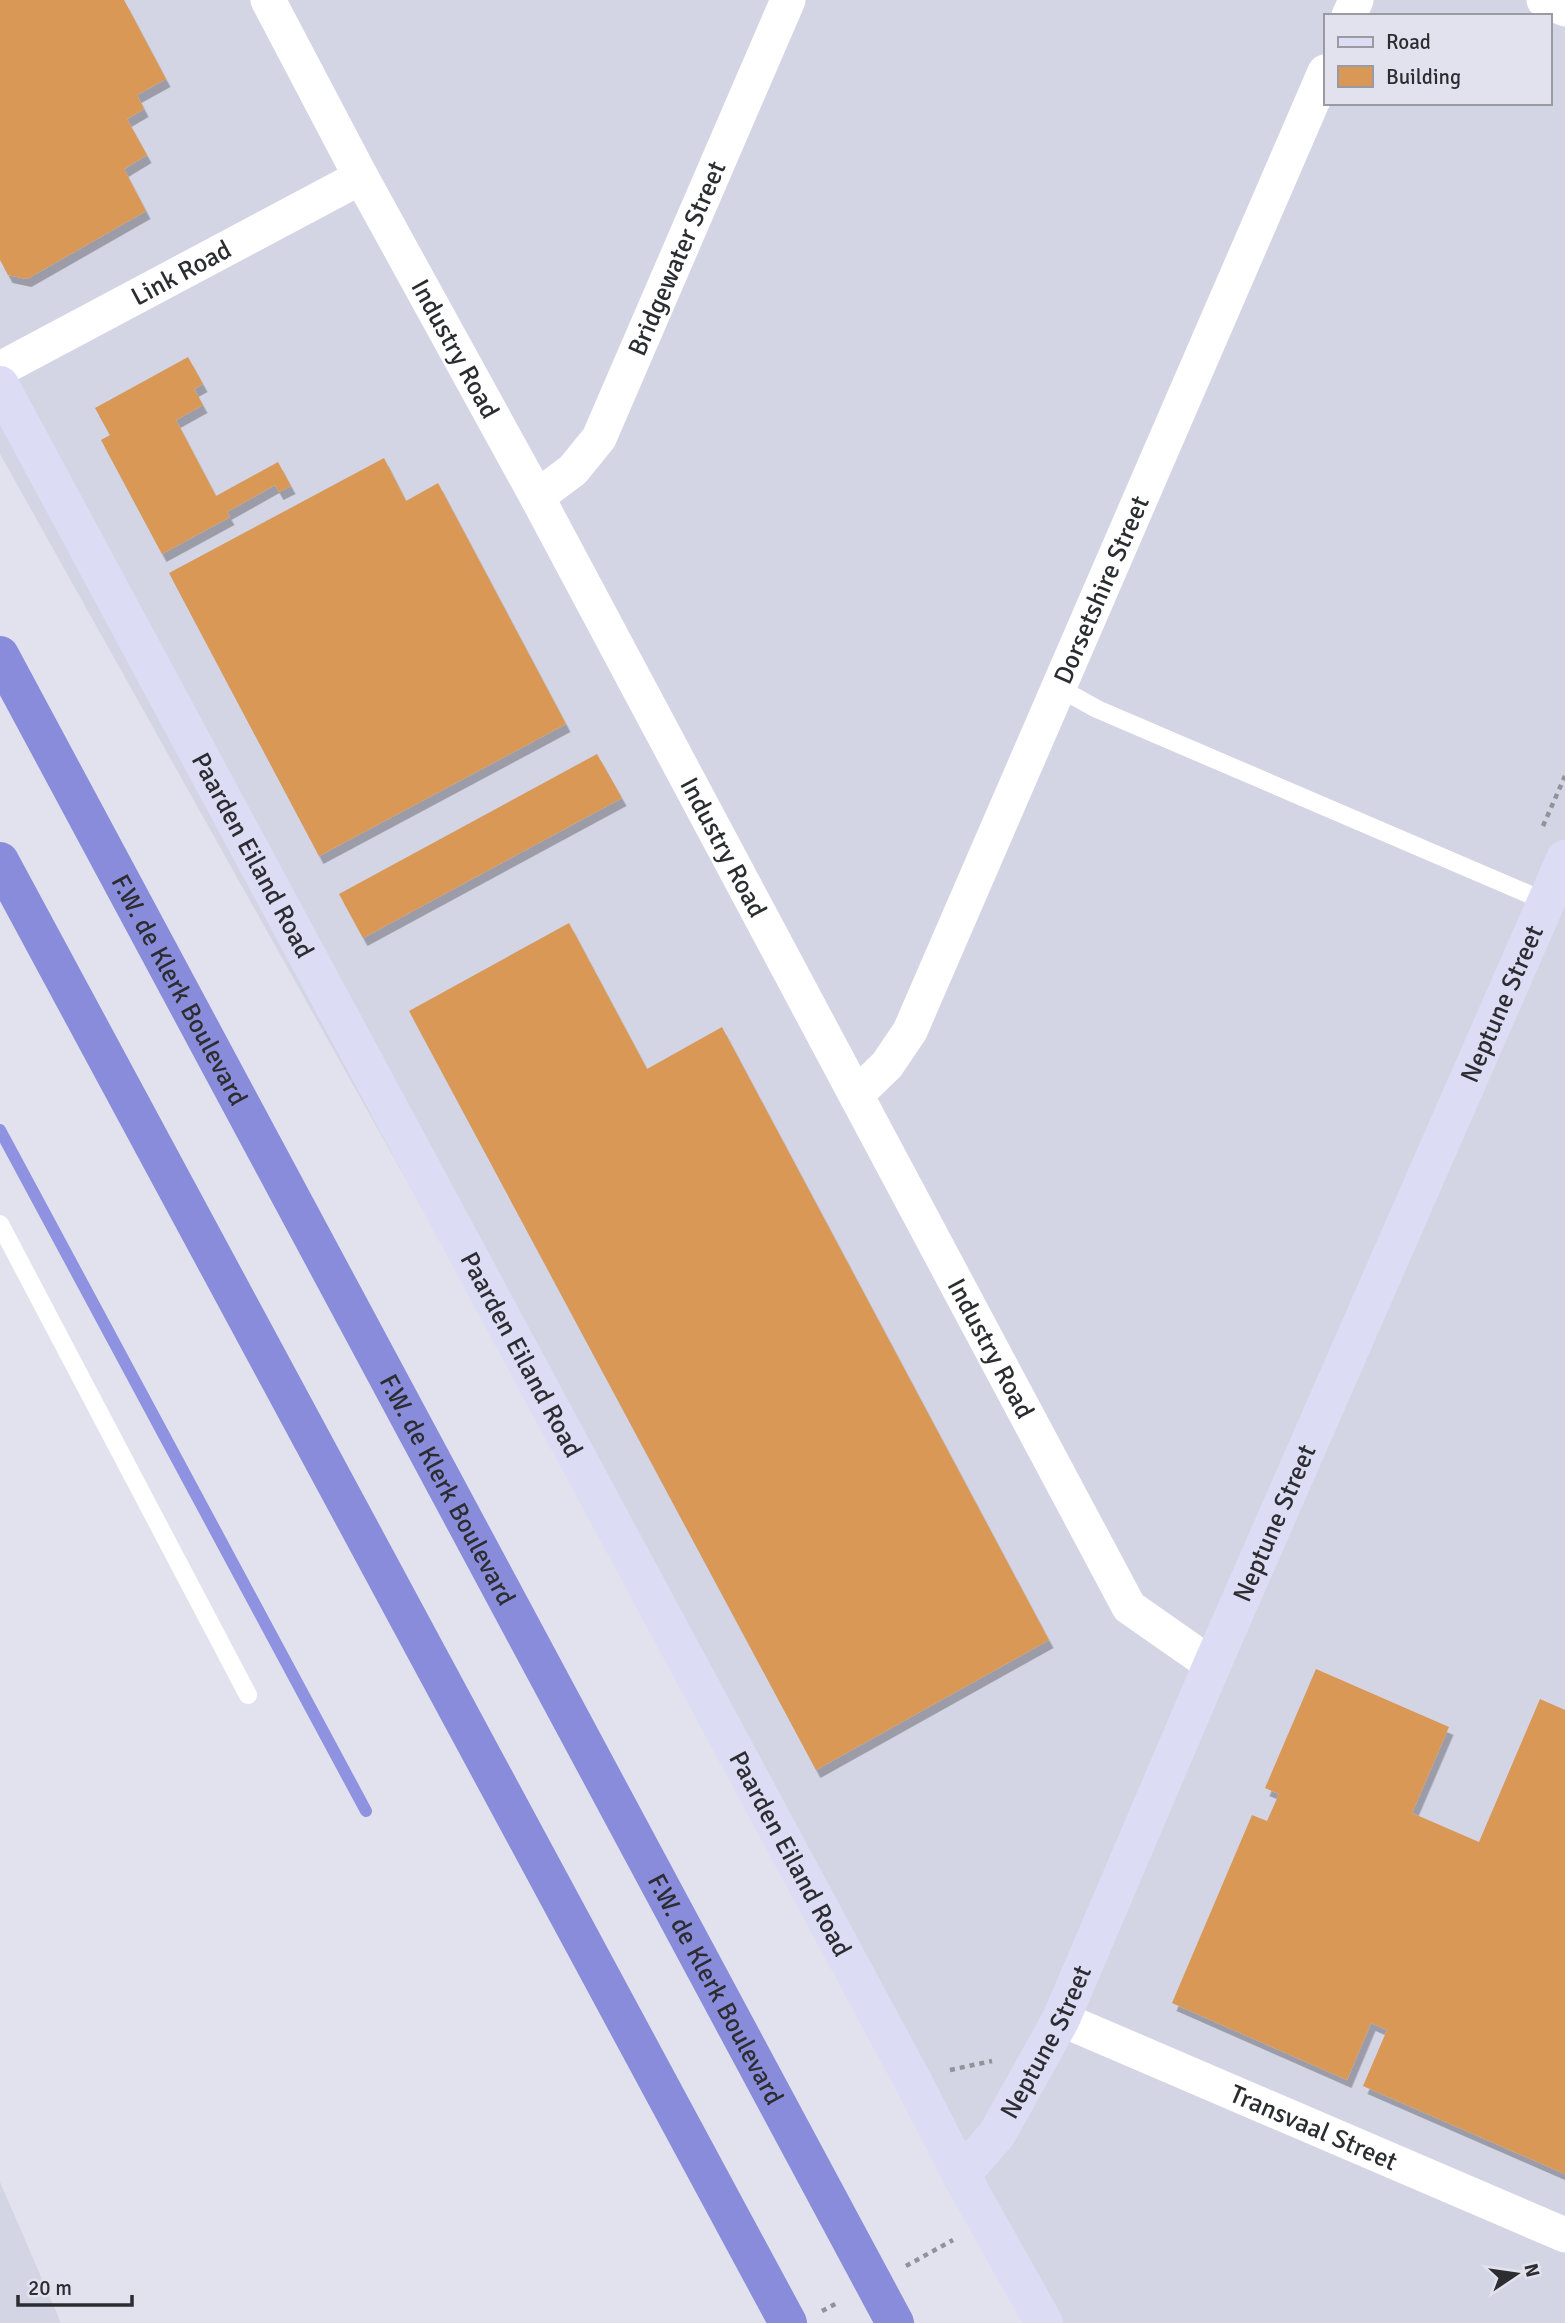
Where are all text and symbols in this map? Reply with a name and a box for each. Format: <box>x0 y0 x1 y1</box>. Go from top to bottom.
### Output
legend <box>1324 14 1551 105</box>
text: Road <box>1386 29 1431 55</box>
text: Building <box>1386 64 1461 90</box>
street label: Bridgewater Street <box>621 156 734 361</box>
street label: Link Road <box>126 234 237 313</box>
street label: Industry Road <box>403 274 506 425</box>
street label: Dorsetshire Street <box>1047 491 1157 689</box>
street label: Paarden Eiland Road <box>184 747 320 964</box>
street label: Industry Road <box>672 772 773 923</box>
street label: F.W. de Klerk Boulevard <box>104 869 254 1111</box>
street label: Neptune Street <box>1454 920 1551 1088</box>
street label: Paarden Eiland Road <box>453 1247 589 1463</box>
street label: Industry Road <box>940 1273 1041 1424</box>
street label: F.W. de Klerk Boulevard <box>372 1369 522 1611</box>
street label: Neptune Street <box>1227 1440 1324 1607</box>
street label: Paarden Eiland Road <box>721 1746 858 1962</box>
street label: F.W. de Klerk Boulevard <box>640 1868 790 2111</box>
street label: Neptune Street <box>994 1961 1099 2125</box>
street label: Transvaal Street <box>1225 2078 1402 2178</box>
north arrow <box>1481 2239 1551 2309</box>
text: N <box>1518 2261 1545 2280</box>
scale bar <box>18 2264 131 2308</box>
text: 20 m <box>28 2275 72 2301</box>

